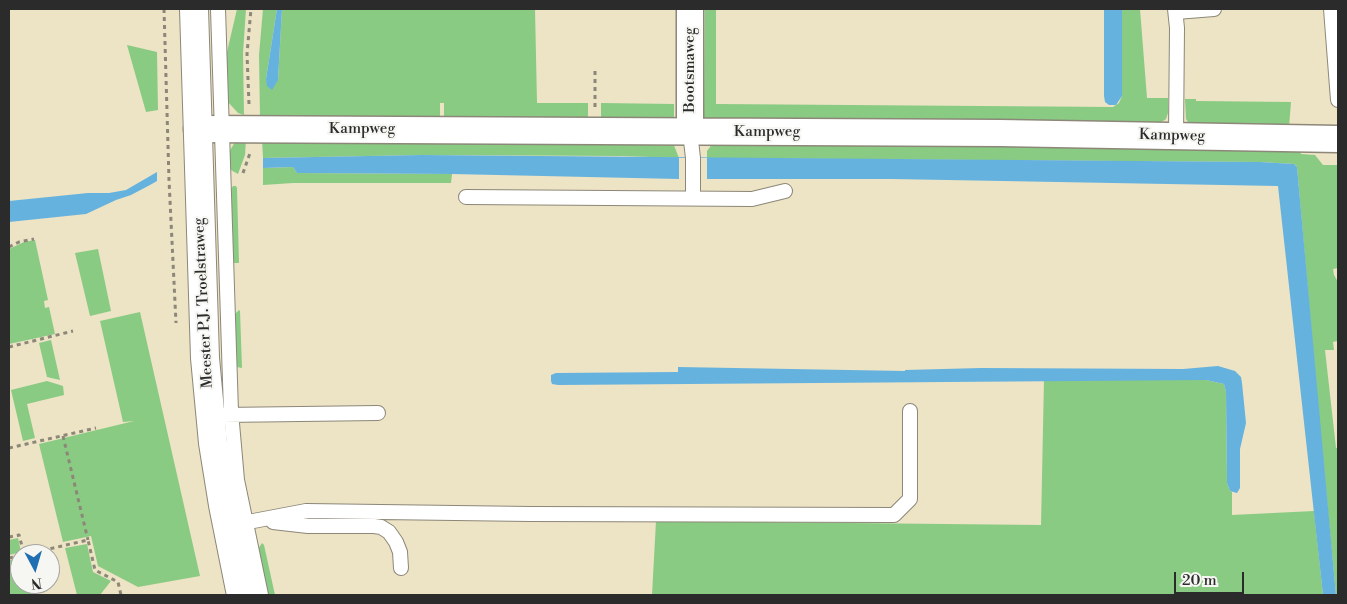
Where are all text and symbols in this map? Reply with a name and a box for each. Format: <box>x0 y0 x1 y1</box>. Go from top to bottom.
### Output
street label: Bootsmaweg <box>681 27 699 113</box>
street label: Kampweg <box>329 120 395 138</box>
street label: Kampweg <box>734 123 800 141</box>
street label: Kampweg <box>1139 126 1205 146</box>
street label: Meester P.J. Troelstraweg <box>191 217 217 389</box>
north arrow <box>10 544 60 594</box>
scale bar <box>1177 562 1247 594</box>
text: 20 m <box>1182 571 1217 590</box>
text: N <box>30 573 43 592</box>

